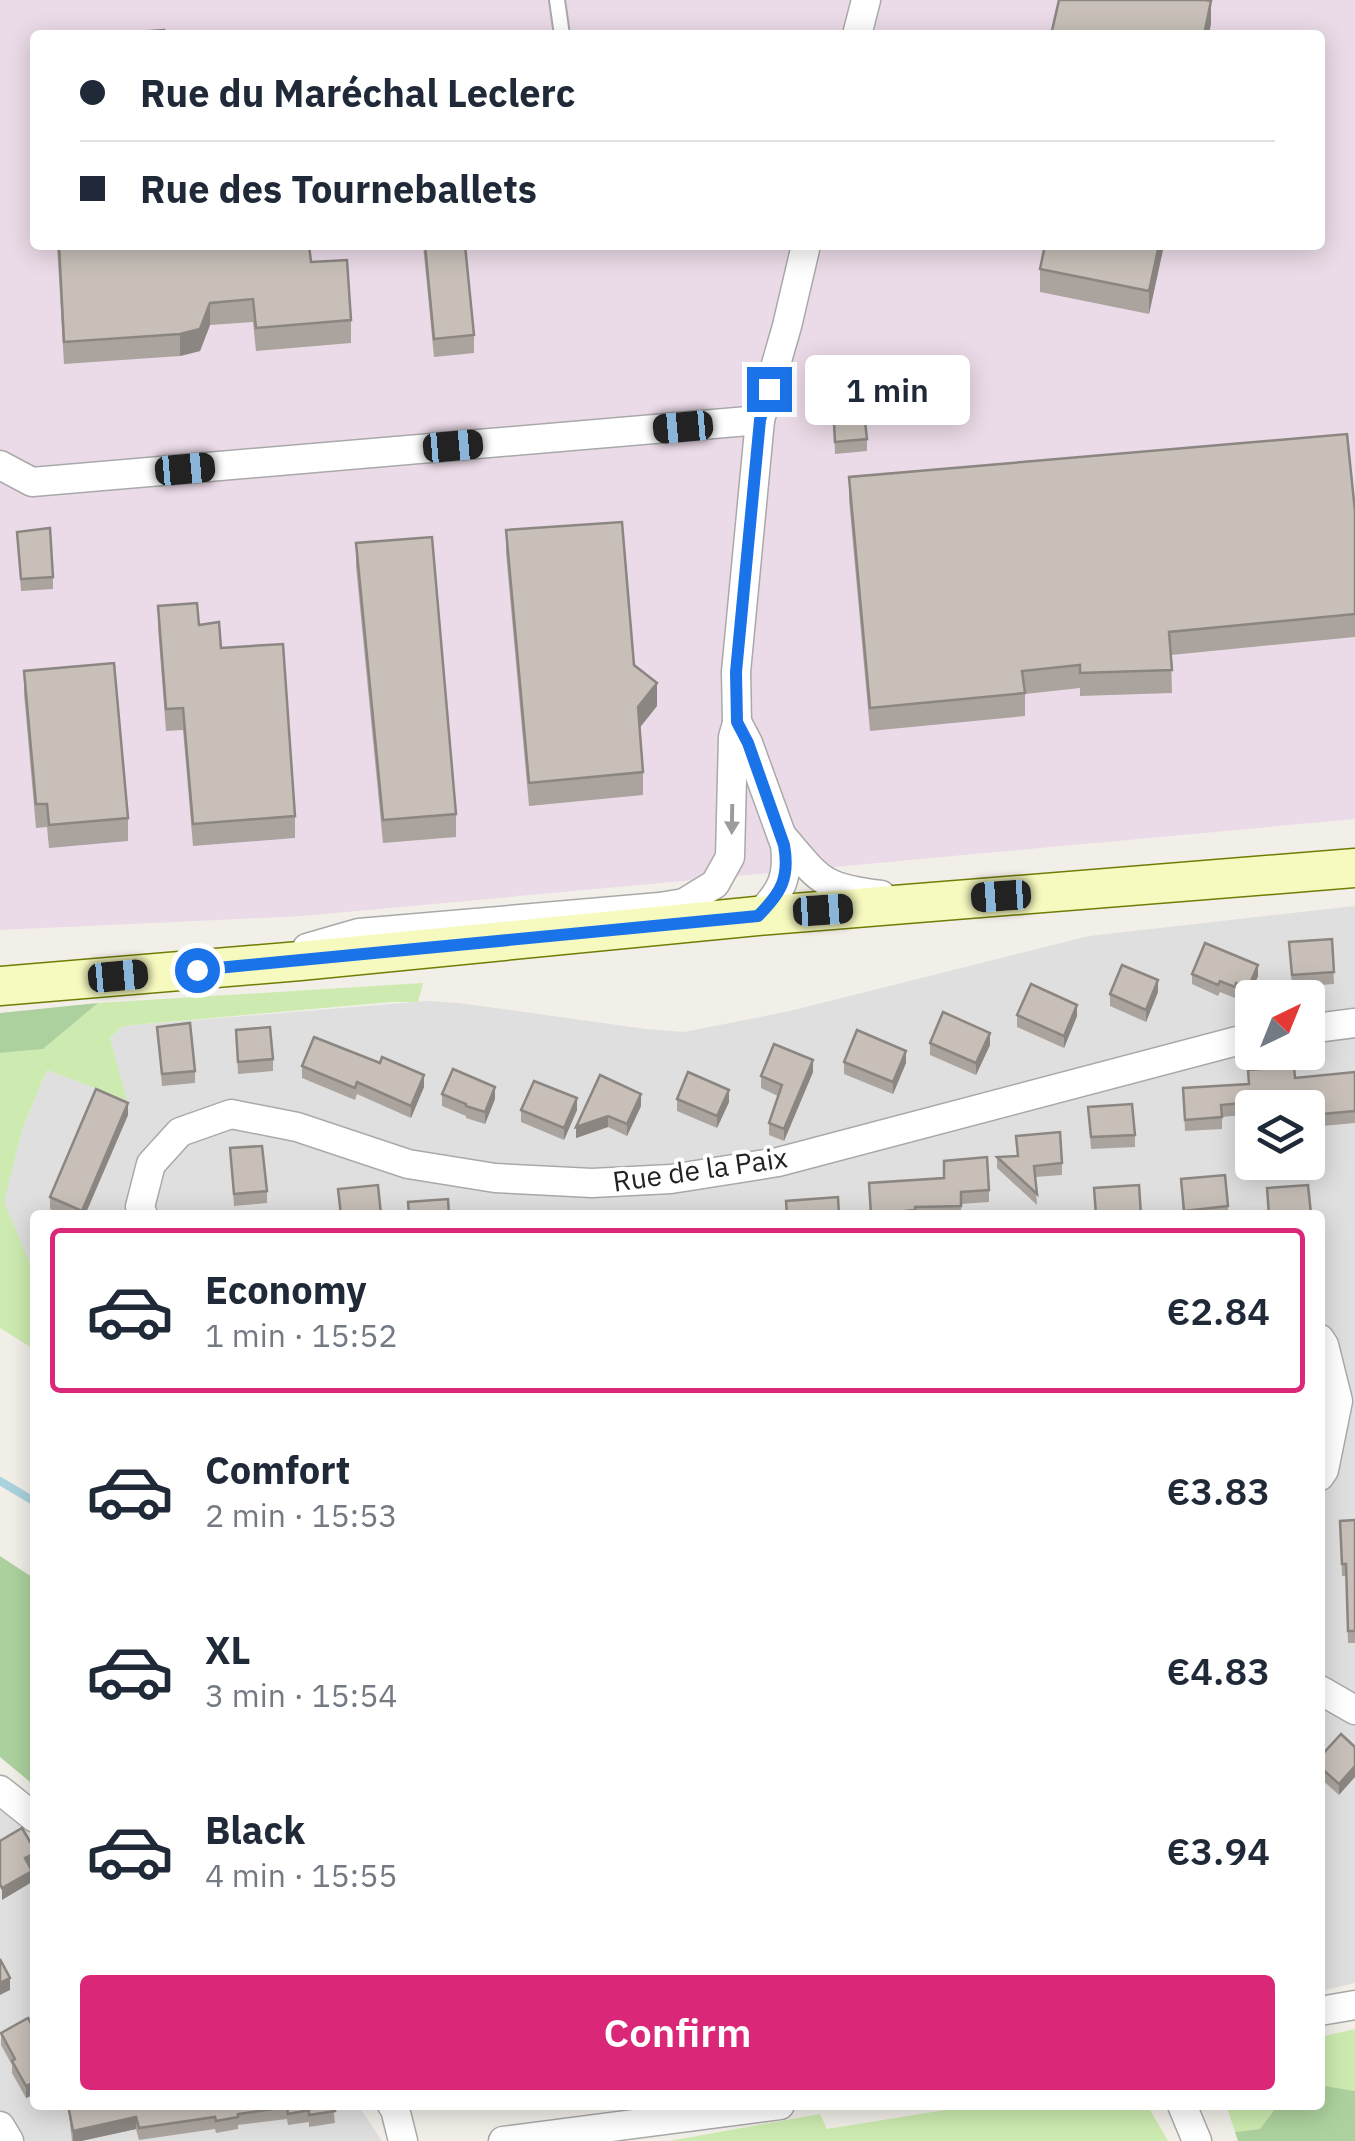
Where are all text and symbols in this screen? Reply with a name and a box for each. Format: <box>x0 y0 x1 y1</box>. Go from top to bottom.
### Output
text: Rue du Maréchal Leclerc <box>140 68 575 117</box>
text: Rue des Tourneballets <box>140 164 537 213</box>
callout: 1 min <box>804 354 969 424</box>
route end <box>747 367 792 412</box>
text: 1 min <box>846 369 929 411</box>
car <box>652 409 714 445</box>
car <box>422 428 484 464</box>
car <box>154 451 216 487</box>
one-way arrow <box>724 803 740 835</box>
car <box>970 879 1032 913</box>
car <box>792 893 854 927</box>
route start <box>175 948 220 993</box>
car <box>87 958 149 994</box>
north arrow <box>1235 980 1325 1070</box>
map controls <box>1235 980 1325 1180</box>
button: layers <box>1235 1090 1325 1180</box>
street label: Rue de la Paix <box>610 1138 790 1200</box>
text: Economy <box>205 1265 367 1314</box>
icon: car <box>85 1266 175 1356</box>
text: €2.84 <box>1166 1286 1270 1335</box>
text: 1 min · 15:52 <box>205 1314 398 1356</box>
text: Comfort <box>205 1445 350 1494</box>
icon: car <box>85 1446 175 1536</box>
text: €3.83 <box>1166 1466 1270 1515</box>
text: 2 min · 15:53 <box>205 1494 398 1536</box>
text: XL <box>205 1625 251 1674</box>
icon: car <box>85 1626 175 1716</box>
text: €4.83 <box>1166 1646 1270 1695</box>
text: 3 min · 15:54 <box>205 1674 398 1716</box>
text: Black <box>205 1805 305 1854</box>
icon: car <box>85 1806 175 1896</box>
text: €3.94 <box>1166 1826 1270 1875</box>
text: 4 min · 15:55 <box>205 1854 398 1896</box>
button: Confirm <box>80 1975 1275 2090</box>

